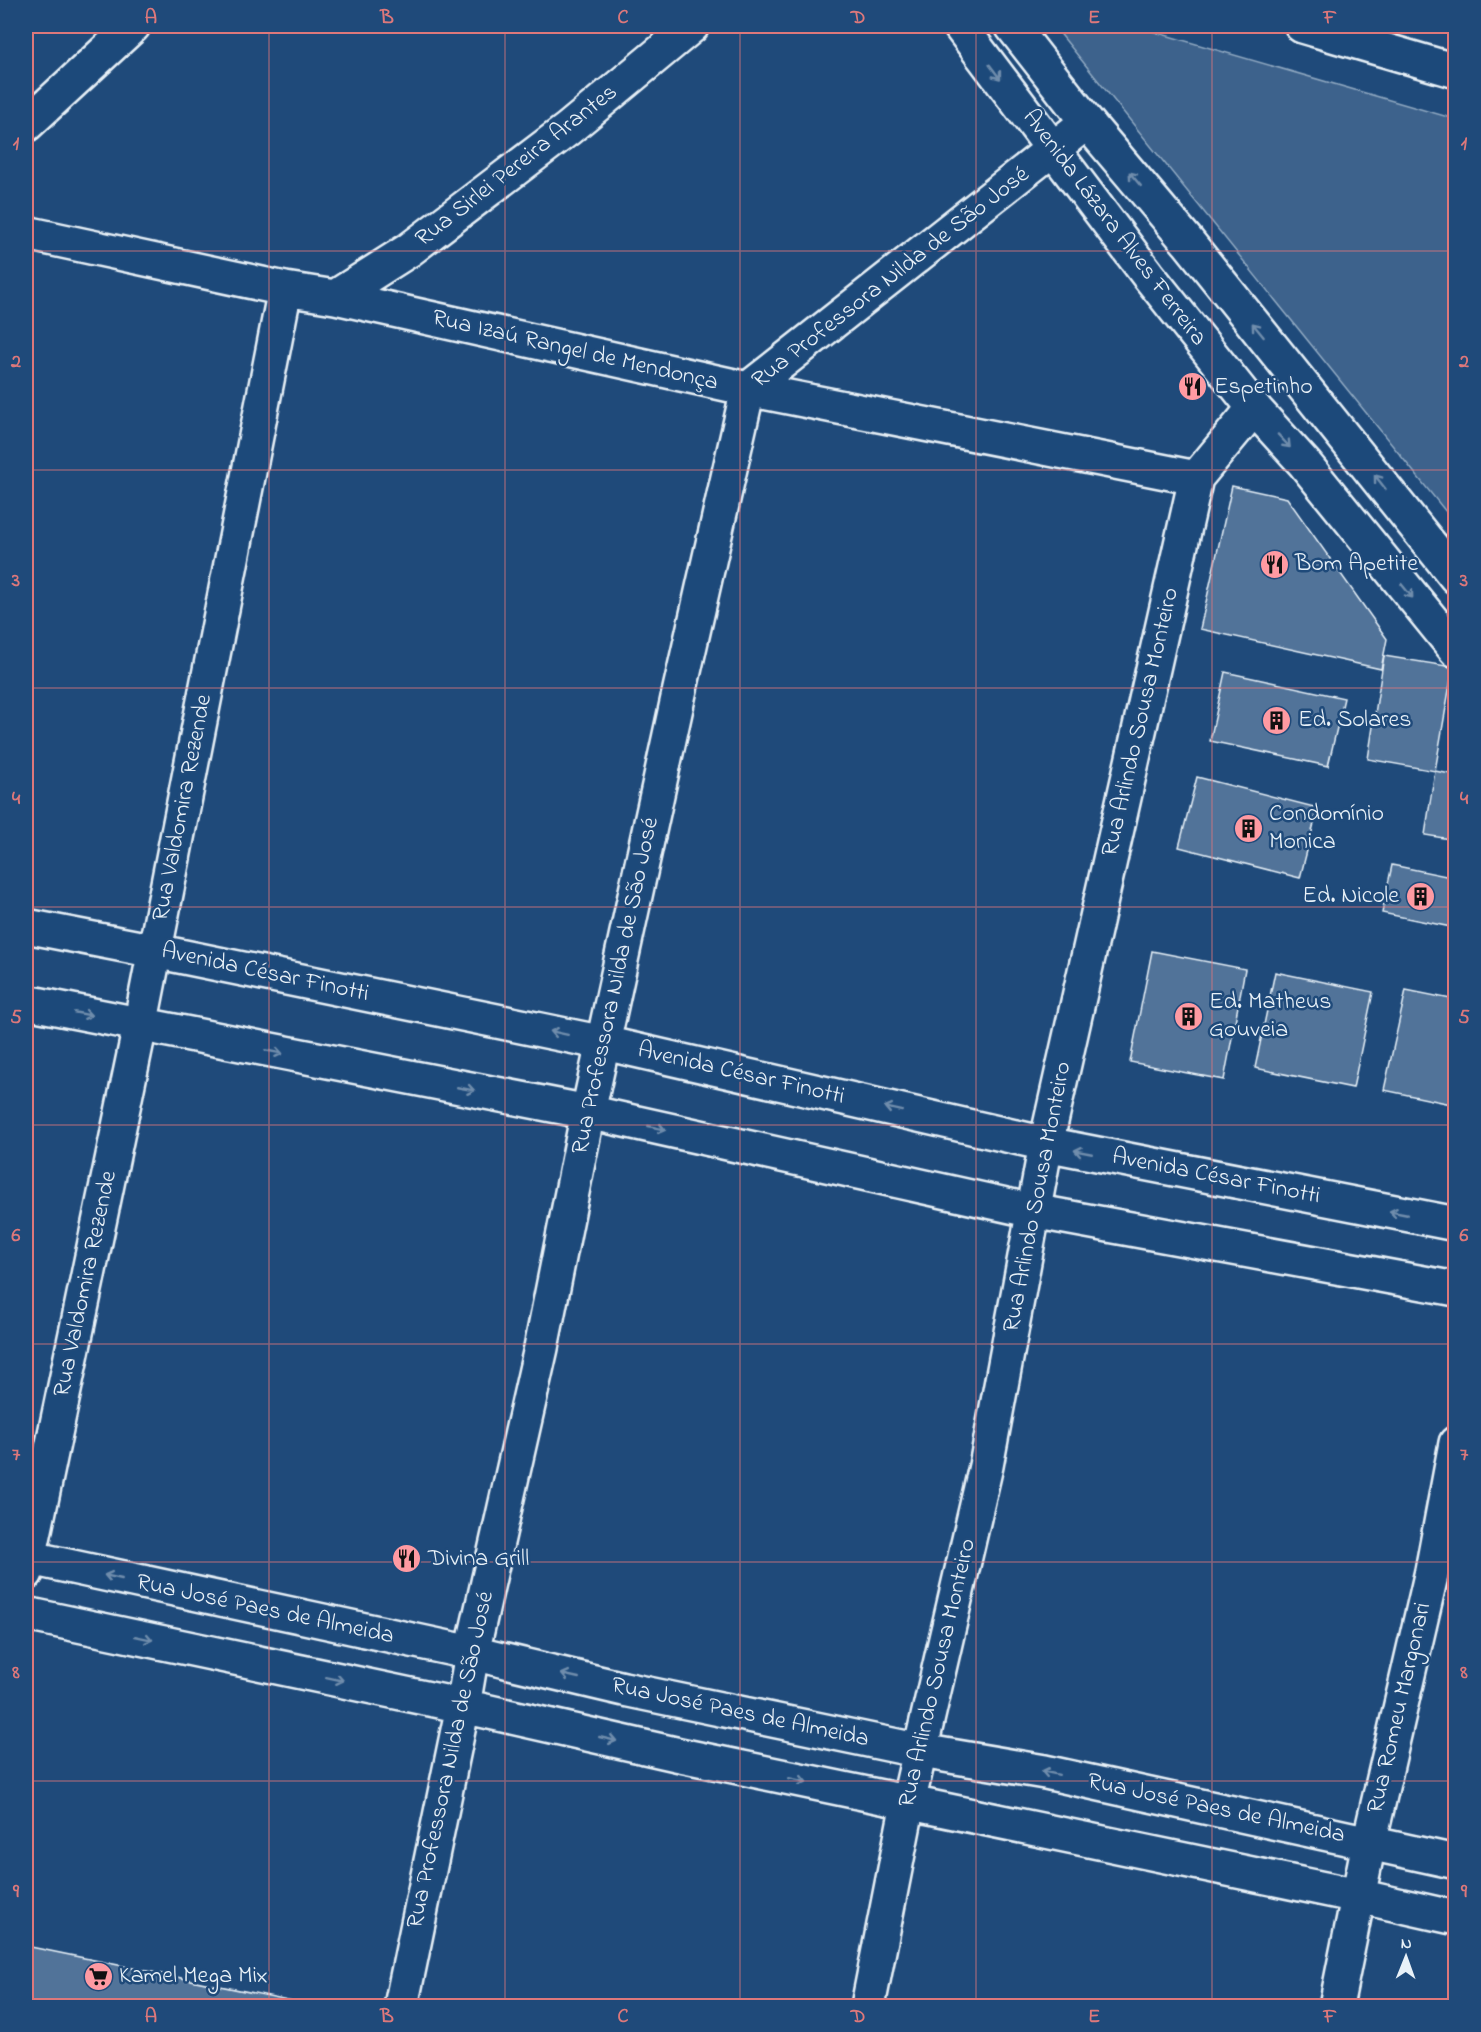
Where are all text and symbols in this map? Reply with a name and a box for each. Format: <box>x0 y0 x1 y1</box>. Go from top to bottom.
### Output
text: A <box>145 4 157 33</box>
text: B <box>379 4 394 33</box>
text: C <box>618 4 629 33</box>
text: D <box>850 4 865 33</box>
text: E <box>1088 4 1100 33</box>
text: F <box>1323 4 1337 33</box>
one-way arrow <box>989 64 1002 80</box>
street label: Rua Sirlei Pereira Arantes <box>408 76 626 256</box>
street label: Avenida Lázara Alves Ferreira <box>1013 102 1215 354</box>
text: 1 <box>13 130 20 159</box>
text: 1 <box>1461 130 1468 159</box>
street label: Rua Professora Nilda de São José <box>745 158 1037 398</box>
one-way arrow <box>1128 172 1142 187</box>
street label: Rua Izaú Rangel de Mendonça <box>428 301 722 401</box>
one-way arrow <box>1252 322 1265 338</box>
text: 2 <box>10 348 21 377</box>
text: 2 <box>1458 348 1469 377</box>
place label: Espetinho <box>1214 370 1313 405</box>
restaurant icon: Espetinho <box>1177 371 1209 403</box>
one-way arrow <box>1277 433 1291 448</box>
one-way arrow <box>1373 475 1386 491</box>
place label: Bom Apetite <box>1294 547 1418 582</box>
restaurant icon: Bom Apetite <box>1258 548 1290 580</box>
text: 3 <box>11 567 20 596</box>
text: 3 <box>1459 567 1468 596</box>
one-way arrow <box>1401 583 1414 599</box>
street label: Rua Arlindo Sousa Monteiro <box>1093 584 1189 860</box>
street label: Rua Valdomira Rezende <box>144 691 222 924</box>
place label: Ed. Solares <box>1298 703 1412 738</box>
building icon: Ed. Solares <box>1261 704 1293 736</box>
text: 4 <box>12 785 21 814</box>
text: 4 <box>1460 785 1469 814</box>
place label: Condomínio Monica <box>1269 797 1384 860</box>
building icon: Condomínio Monica <box>1232 812 1264 844</box>
street label: Rua Professora Nilda de São José <box>563 814 669 1158</box>
place label: Ed. Nicole <box>1302 879 1399 914</box>
building icon: Ed. Nicole <box>1404 880 1436 912</box>
street label: Avenida César Finotti <box>158 934 372 1012</box>
place label: Ed. Matheus Gouveia <box>1209 985 1332 1048</box>
building icon: Ed. Matheus Gouveia <box>1172 1000 1204 1032</box>
text: 5 <box>10 1004 22 1033</box>
text: 5 <box>1458 1004 1470 1033</box>
one-way arrow <box>73 1009 92 1020</box>
one-way arrow <box>550 1027 569 1039</box>
street label: Avenida César Finotti <box>634 1033 848 1115</box>
one-way arrow <box>264 1047 284 1058</box>
street label: Rua Arlindo Sousa Monteiro <box>995 1059 1081 1335</box>
one-way arrow <box>455 1084 475 1095</box>
one-way arrow <box>883 1103 903 1114</box>
one-way arrow <box>647 1122 666 1134</box>
street label: Avenida César Finotti <box>1109 1140 1323 1214</box>
one-way arrow <box>1074 1146 1093 1157</box>
street label: Rua Valdomira Rezende <box>45 1167 127 1400</box>
one-way arrow <box>1389 1207 1408 1218</box>
text: 6 <box>12 1222 21 1251</box>
text: 6 <box>1460 1222 1469 1251</box>
text: 7 <box>12 1441 21 1470</box>
text: 7 <box>1460 1441 1469 1470</box>
street label: Rua Arlindo Sousa Monteiro <box>890 1535 986 1811</box>
place label: Divina Grill <box>427 1542 529 1577</box>
restaurant icon: Divina Grill <box>391 1543 423 1575</box>
street label: Rua José Paes de Almeida <box>133 1566 397 1654</box>
one-way arrow <box>104 1571 123 1583</box>
street label: Rua Professora Nilda de São José <box>398 1588 504 1932</box>
street label: Rua Romeu Margonari <box>1359 1599 1441 1817</box>
one-way arrow <box>135 1633 154 1645</box>
text: 8 <box>11 1659 20 1688</box>
text: 8 <box>1459 1659 1468 1688</box>
street label: Rua José Paes de Almeida <box>608 1669 872 1757</box>
one-way arrow <box>561 1670 580 1682</box>
one-way arrow <box>325 1674 345 1685</box>
one-way arrow <box>598 1733 617 1745</box>
street label: Rua José Paes de Almeida <box>1084 1765 1348 1853</box>
one-way arrow <box>1040 1767 1060 1778</box>
one-way arrow <box>788 1775 808 1786</box>
text: 9 <box>12 1878 20 1907</box>
text: 9 <box>1460 1878 1468 1907</box>
north arrow <box>1376 1927 1436 1987</box>
text: N <box>1401 1932 1412 1956</box>
place label: Kamel Mega Mix <box>119 1959 268 1994</box>
supermarket icon: Kamel Mega Mix <box>82 1960 114 1992</box>
text: A <box>145 2003 157 2032</box>
text: B <box>379 2003 394 2032</box>
text: C <box>618 2003 629 2032</box>
text: D <box>850 2003 865 2032</box>
text: E <box>1088 2003 1100 2032</box>
text: F <box>1323 2003 1337 2032</box>

